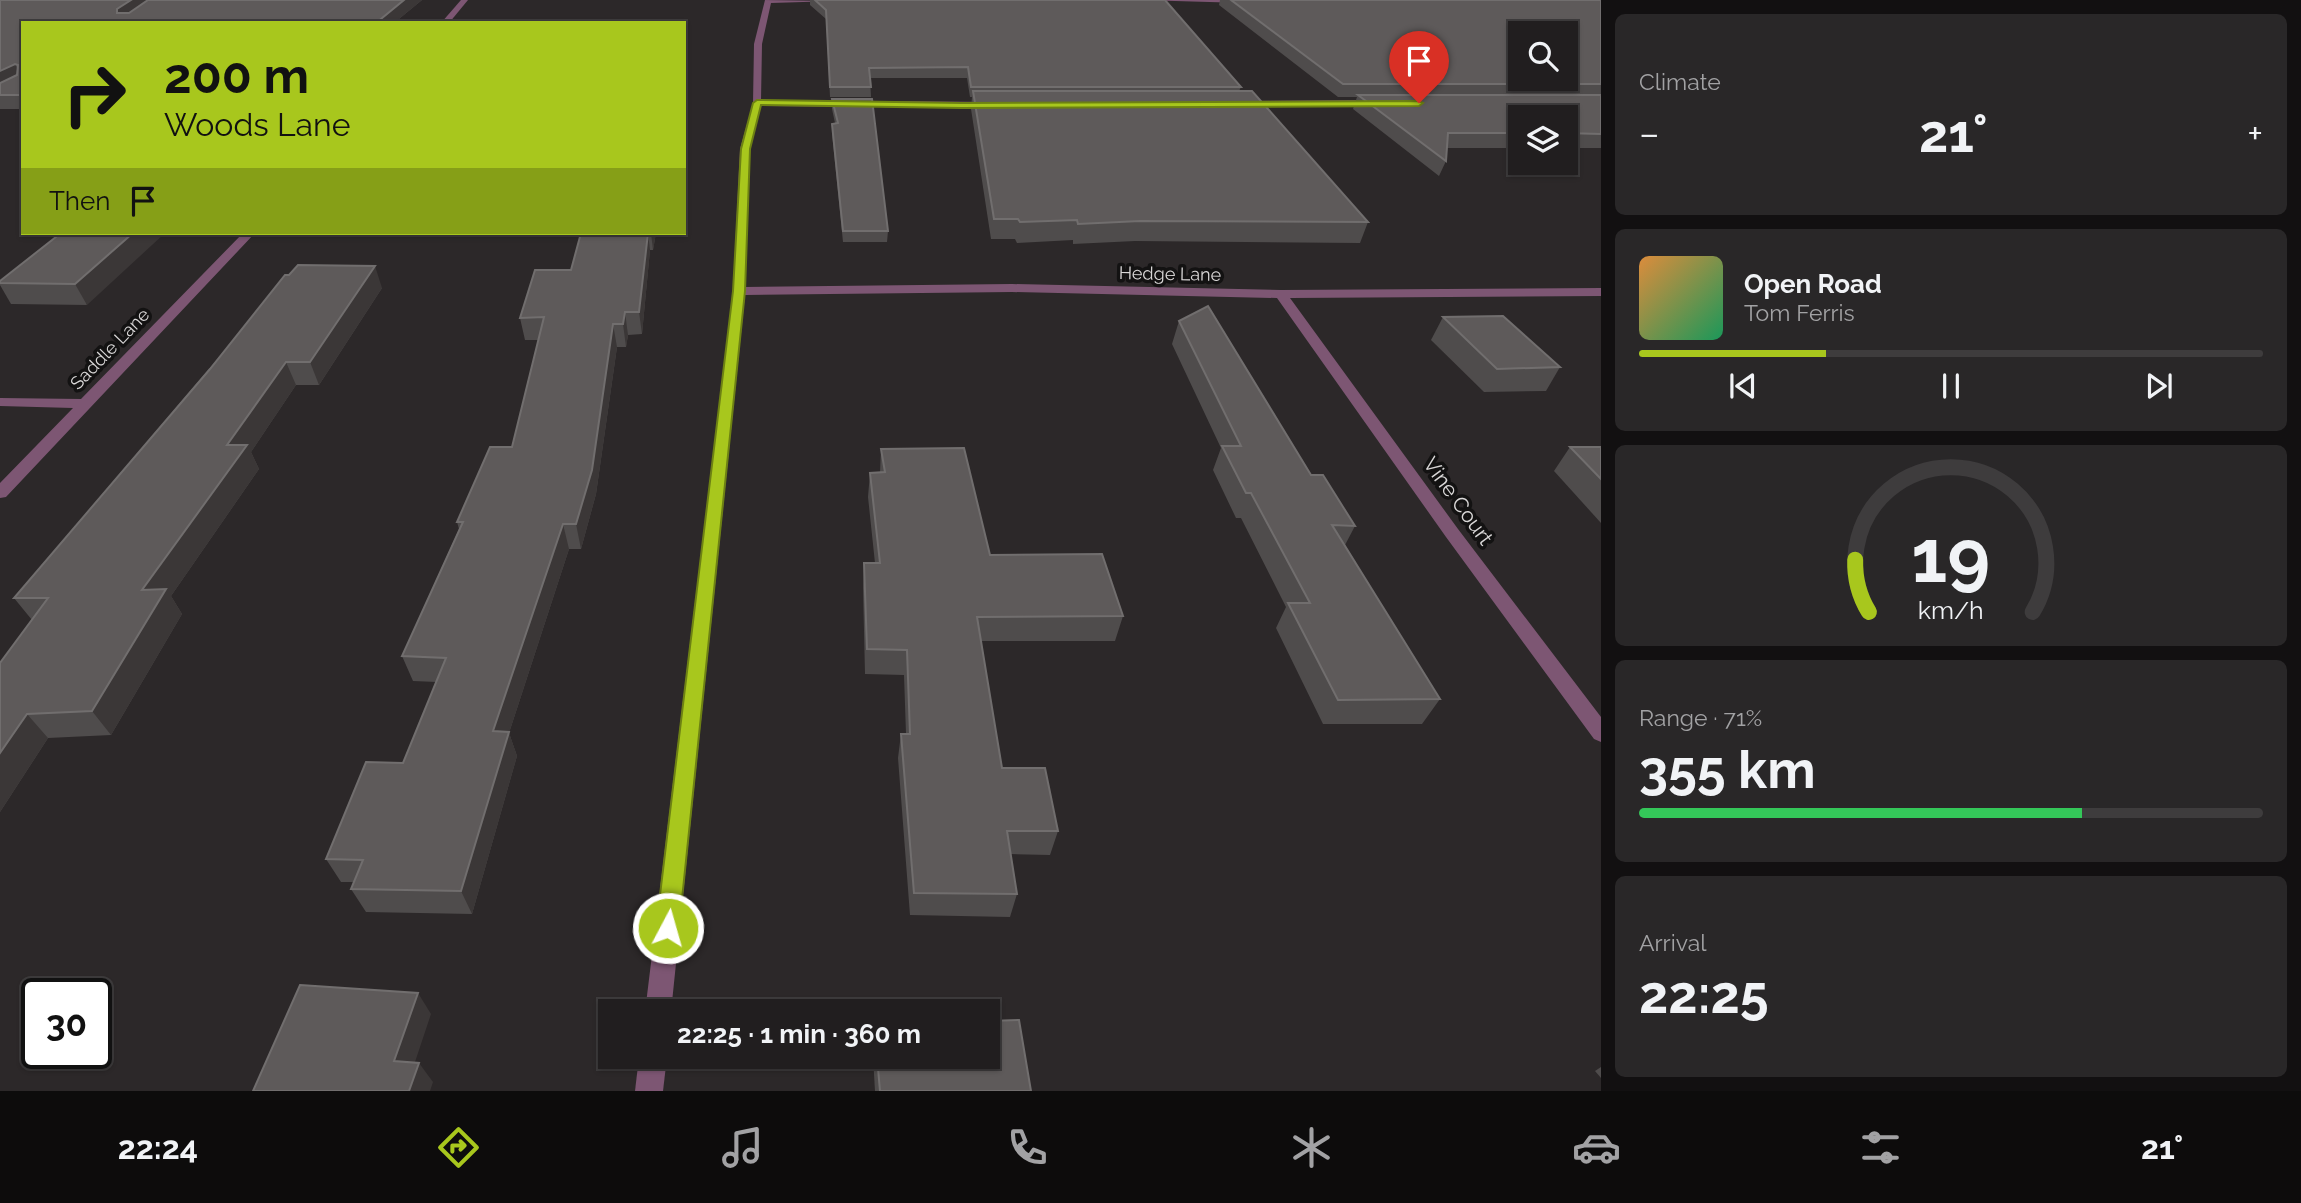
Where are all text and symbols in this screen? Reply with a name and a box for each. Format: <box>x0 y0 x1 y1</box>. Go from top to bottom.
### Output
map controls <box>1508 21 1578 175</box>
button: search <box>1508 21 1578 91</box>
pin <box>1389 31 1449 103</box>
icon: arrive <box>1400 42 1438 80</box>
text: 200 m <box>164 47 309 104</box>
icon: right <box>49 49 140 140</box>
text: Climate <box>1639 68 1721 95</box>
text: 21° <box>1919 103 1988 164</box>
button: layers <box>1508 105 1578 175</box>
text: Woods Lane <box>164 106 350 143</box>
text: − <box>1639 111 1659 156</box>
text: + <box>2247 111 2263 156</box>
icon: arrive <box>124 182 162 220</box>
text: Then <box>49 186 110 216</box>
street label: Hedge Lane <box>1119 262 1222 285</box>
text: Open Road <box>1744 269 1882 299</box>
text: Tom Ferris <box>1744 299 1855 326</box>
street label: Saddle Lane <box>66 303 154 394</box>
icon: previous <box>1724 367 1762 405</box>
icon: pause <box>1932 367 1970 405</box>
icon: next <box>2140 367 2178 405</box>
street label: Vine Court <box>1418 452 1499 550</box>
text: 19 <box>1912 514 1990 599</box>
text: km/h <box>1918 594 1984 624</box>
text: Range · 71% <box>1639 704 1762 731</box>
text: 355 km <box>1639 739 1816 800</box>
position arrow <box>631 891 705 965</box>
text: Arrival <box>1639 929 1706 956</box>
text: 22:25 <box>1639 964 1769 1025</box>
speed limit sign: 30 <box>21 978 112 1069</box>
text: 22:25 · 1 min · 360 m <box>677 1019 921 1049</box>
icon: directions <box>434 1123 483 1172</box>
icon: music <box>718 1123 767 1172</box>
icon: phone <box>1003 1123 1052 1172</box>
icon: climate <box>1287 1123 1336 1172</box>
icon: car <box>1572 1123 1621 1172</box>
icon: filters <box>1856 1123 1905 1172</box>
text: 22:24 <box>118 1129 198 1166</box>
text: 21° <box>2141 1129 2183 1166</box>

